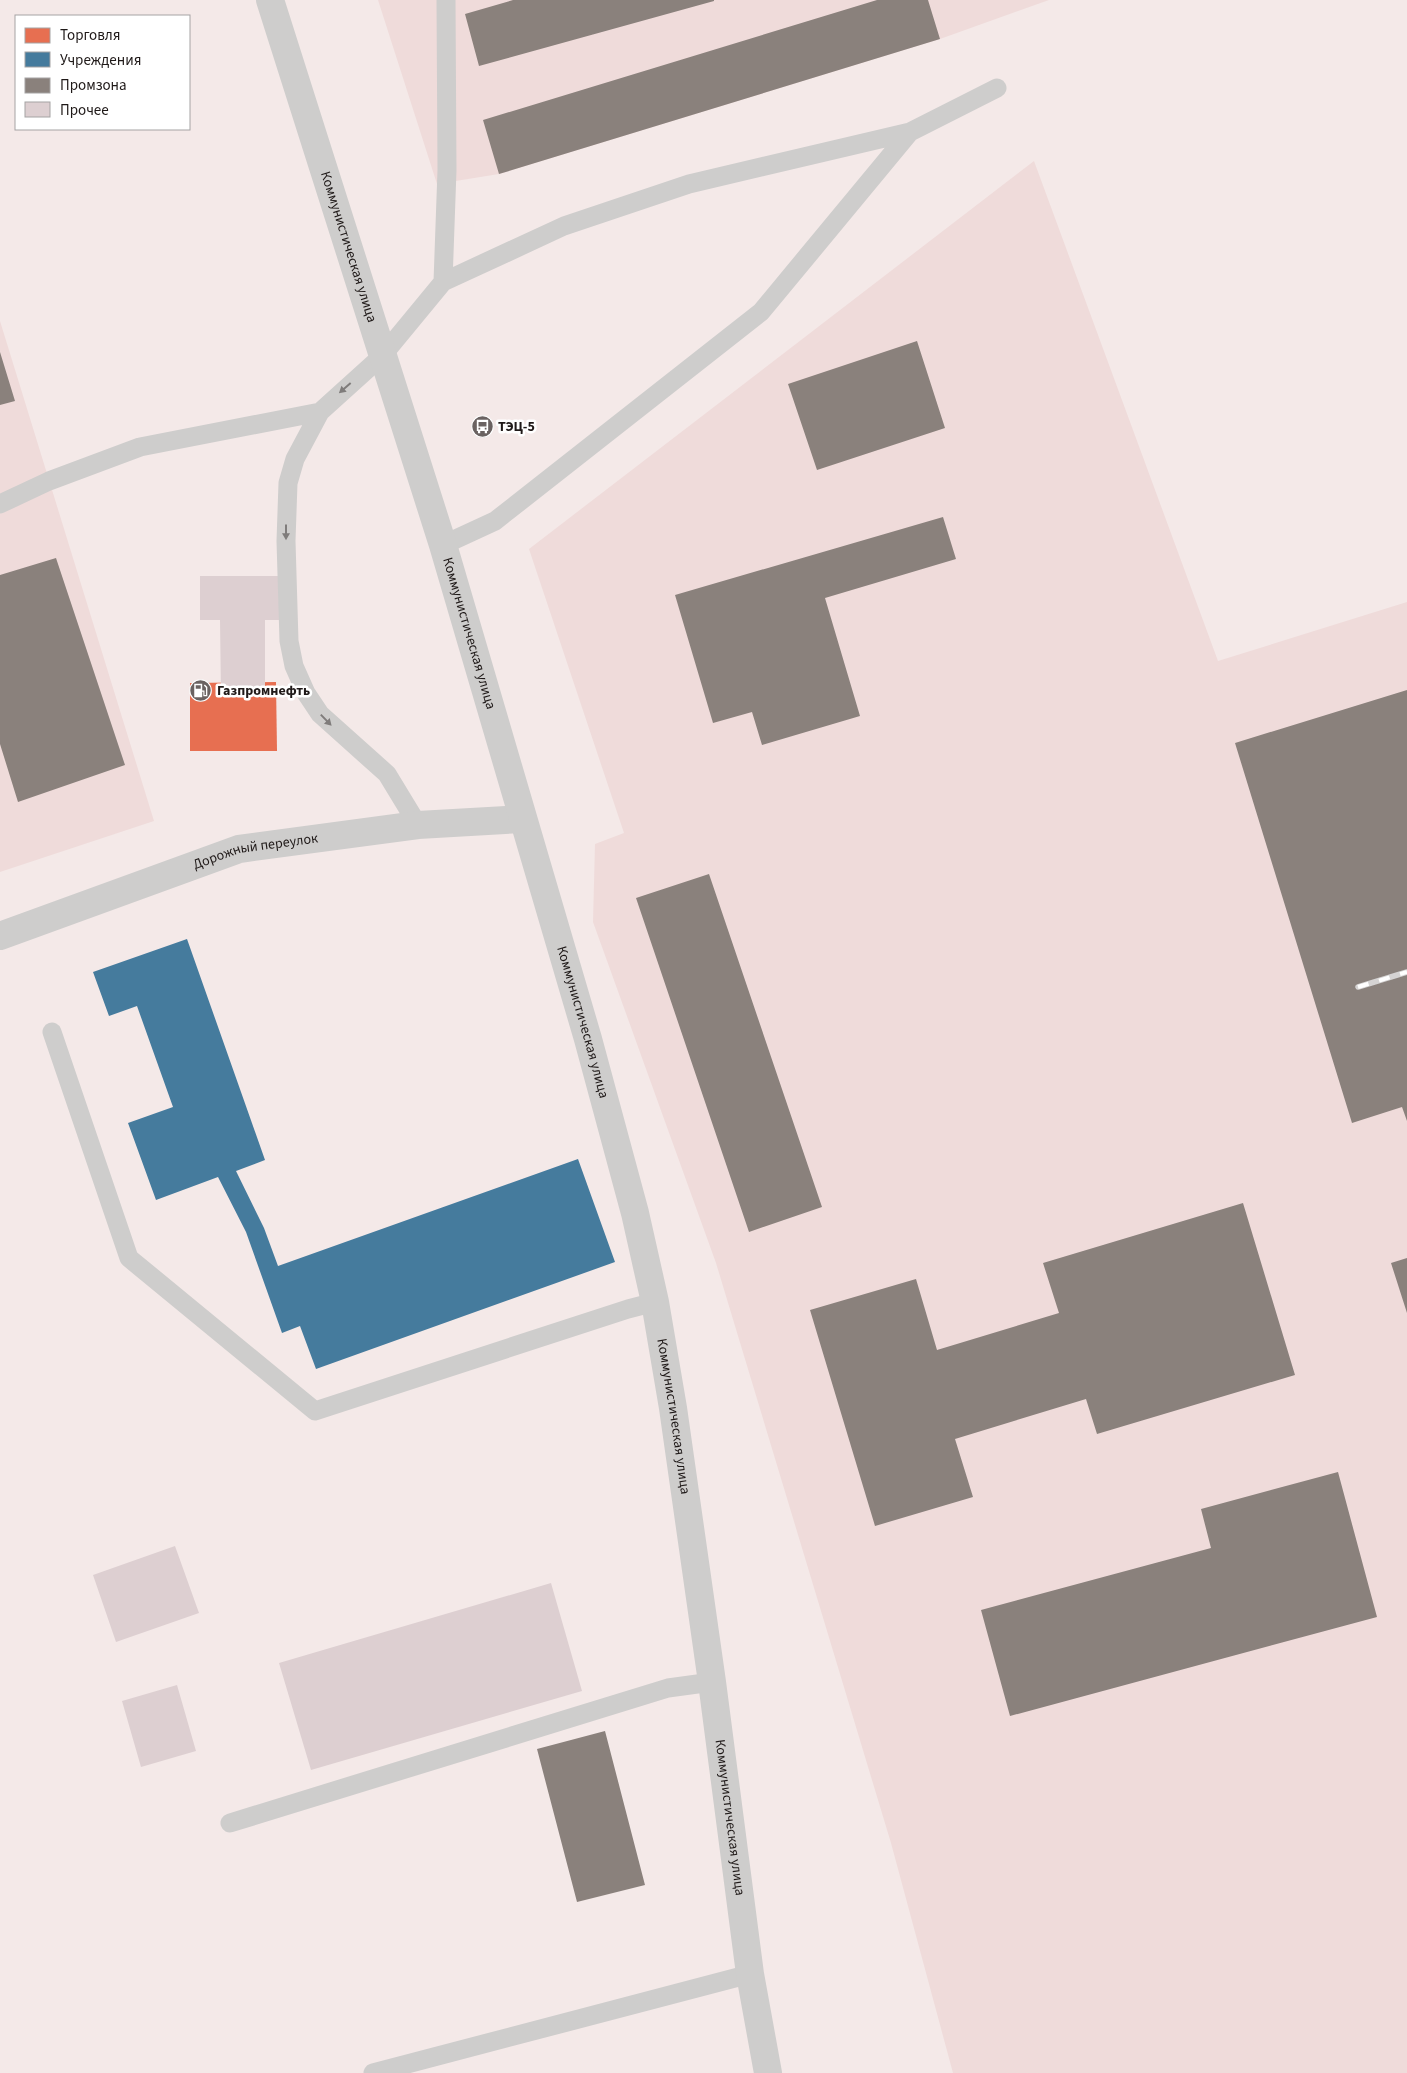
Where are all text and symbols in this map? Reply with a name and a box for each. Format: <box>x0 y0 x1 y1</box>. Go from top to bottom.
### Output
legend <box>15 15 190 130</box>
text: Торговля <box>60 25 120 46</box>
text: Учреждения <box>60 50 141 71</box>
text: Промзона <box>60 75 127 96</box>
text: Прочее <box>60 100 109 121</box>
street label: Коммунистическая улица <box>315 169 382 325</box>
one-way arrow <box>340 382 352 394</box>
bus stop icon: ТЭЦ-5 <box>470 415 494 439</box>
place label: ТЭЦ-5 <box>498 417 535 437</box>
one-way arrow <box>282 525 290 541</box>
street label: Коммунистическая улица <box>437 555 501 712</box>
fuel station icon: Газпромнефть <box>189 679 213 703</box>
place label: Газпромнефть <box>217 681 310 701</box>
one-way arrow <box>320 714 332 726</box>
street label: Дорожный переулок <box>190 829 319 875</box>
street label: Коммунистическая улица <box>551 944 614 1101</box>
street label: Коммунистическая улица <box>651 1337 695 1496</box>
street label: Коммунистическая улица <box>710 1738 750 1897</box>

